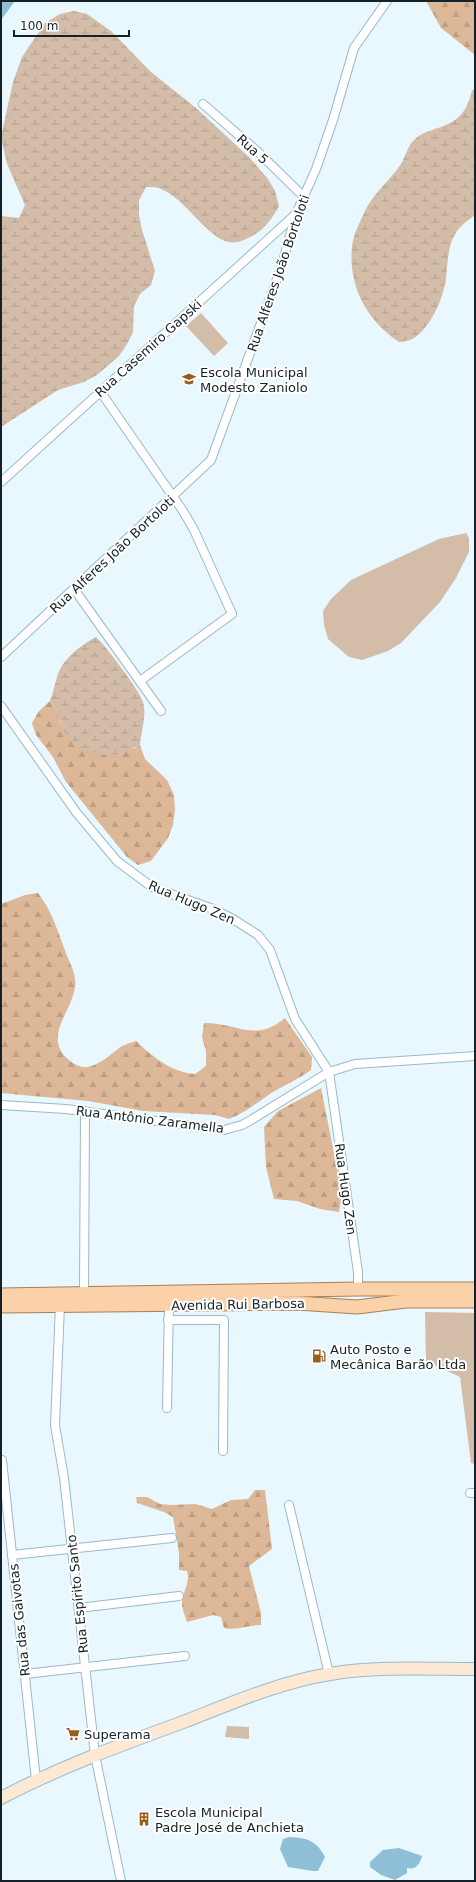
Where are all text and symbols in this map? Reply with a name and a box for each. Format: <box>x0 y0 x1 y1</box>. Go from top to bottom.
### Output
scale bar <box>14 12 129 38</box>
text: 100 m <box>20 19 58 33</box>
street label: Rua 5 <box>234 131 271 167</box>
street label: Rua Alferes João Bortoloti <box>244 193 312 354</box>
street label: Rua Casemiro Gapski <box>92 297 205 400</box>
place label: Escola Municipal Modesto Zaniolo <box>200 365 308 395</box>
school or university icon: Escola Municipal Modesto Zaniolo <box>181 371 197 387</box>
street label: Rua Alferes João Bortoloti <box>47 493 178 616</box>
street label: Rua Hugo Zen <box>146 878 237 927</box>
street label: Rua Antônio Zaramella <box>75 1103 225 1136</box>
street label: Rua Hugo Zen <box>332 1142 359 1236</box>
street label: Avenida Rui Barbosa <box>171 1296 305 1313</box>
place label: Auto Posto e Mecânica Barão Ltda <box>330 1342 466 1372</box>
fuel station icon: Auto Posto e Mecânica Barão Ltda <box>311 1348 327 1364</box>
street label: Rua Espírito Santo <box>64 1534 91 1654</box>
street label: Rua das Gaivotas <box>6 1563 33 1677</box>
supermarket icon: Superama <box>65 1726 81 1742</box>
place label: Superama <box>84 1727 151 1742</box>
place label: Escola Municipal Padre José de Anchieta <box>155 1805 304 1835</box>
building icon: Escola Municipal Padre José de Anchieta <box>136 1811 152 1827</box>

